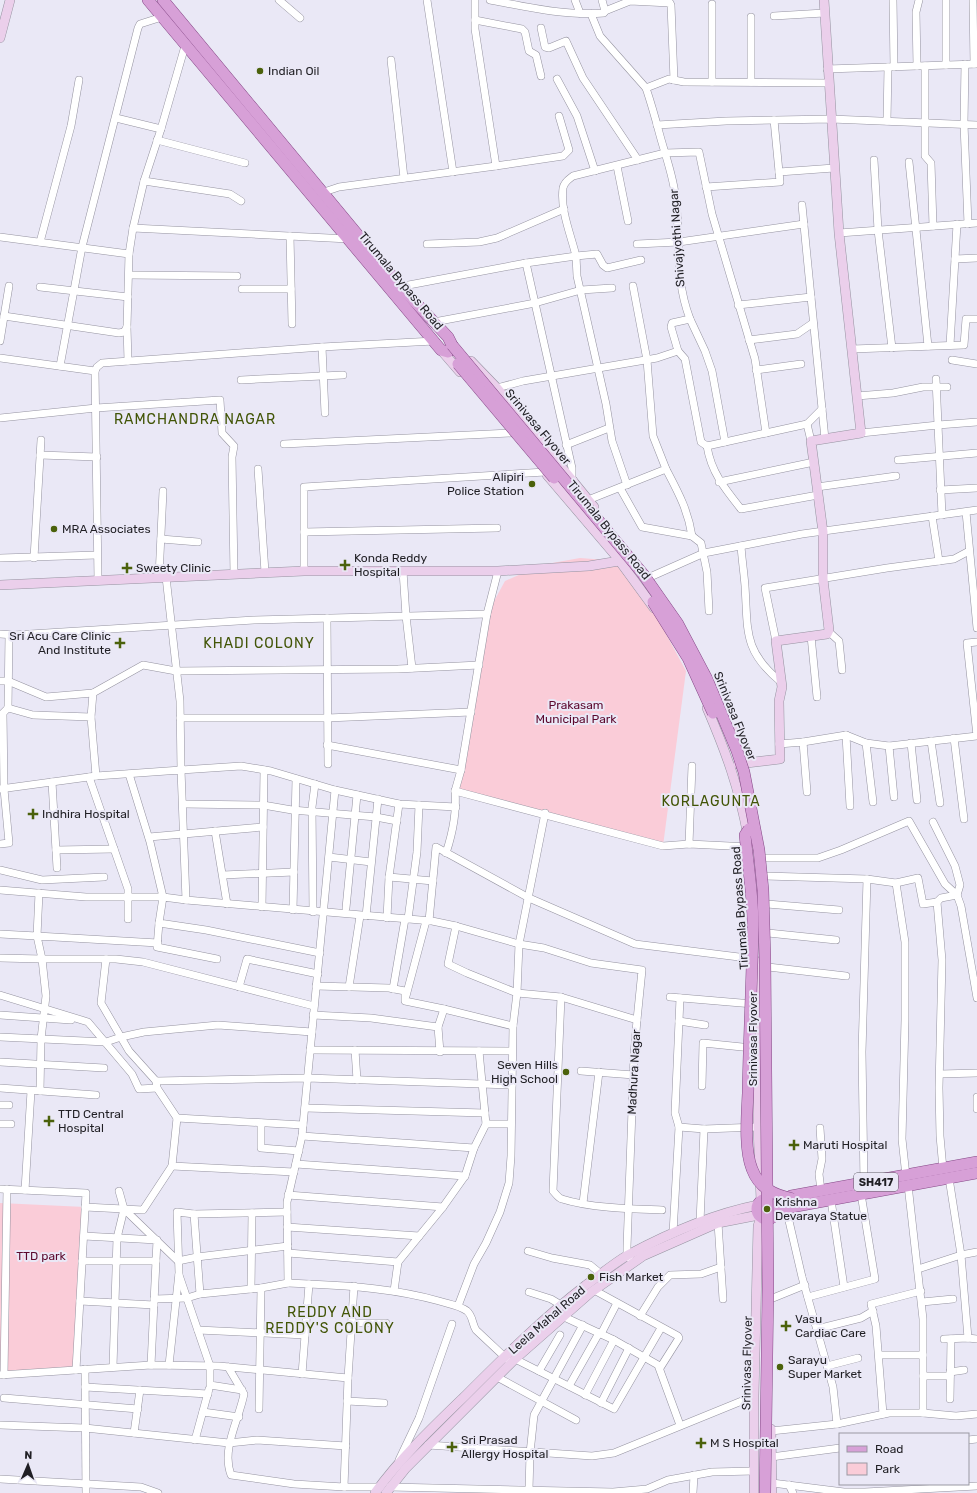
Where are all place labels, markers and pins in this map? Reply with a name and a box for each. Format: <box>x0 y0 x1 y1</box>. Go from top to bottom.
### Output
place label: Indian Oil <box>268 64 319 78</box>
marker: Indian Oil <box>255 66 265 76</box>
place label: Alipiri Police Station <box>447 470 524 498</box>
marker: Alipiri Police Station <box>527 479 537 489</box>
place label: MRA Associates <box>62 522 151 536</box>
marker: MRA Associates <box>49 524 59 534</box>
place label: Konda Reddy Hospital <box>354 551 428 579</box>
marker: Konda Reddy Hospital <box>339 559 351 571</box>
place label: Sweety Clinic <box>136 561 211 575</box>
marker: Sweety Clinic <box>121 562 133 574</box>
place label: Sri Acu Care Clinic And Institute <box>9 629 111 657</box>
marker: Sri Acu Care Clinic And Institute <box>114 637 126 649</box>
place label: Indhira Hospital <box>42 807 130 821</box>
marker: Indhira Hospital <box>27 808 39 820</box>
place label: Seven Hills High School <box>491 1058 558 1086</box>
marker: Seven Hills High School <box>561 1067 571 1077</box>
place label: TTD Central Hospital <box>58 1107 124 1135</box>
marker: TTD Central Hospital <box>43 1115 55 1127</box>
place label: Maruti Hospital <box>803 1138 887 1152</box>
marker: Maruti Hospital <box>788 1139 800 1151</box>
place label: Krishna Devaraya Statue <box>775 1195 867 1223</box>
marker: Krishna Devaraya Statue <box>762 1204 772 1214</box>
place label: Fish Market <box>599 1270 664 1284</box>
marker: Fish Market <box>586 1272 596 1282</box>
place label: Vasu Cardiac Care <box>795 1312 866 1340</box>
marker: Vasu Cardiac Care <box>780 1320 792 1332</box>
place label: Sarayu Super Market <box>788 1353 862 1381</box>
marker: Sarayu Super Market <box>775 1362 785 1372</box>
place label: Sri Prasad Allergy Hospital <box>461 1433 548 1461</box>
place label: M S Hospital <box>710 1436 779 1450</box>
marker: M S Hospital <box>695 1437 707 1449</box>
marker: Sri Prasad Allergy Hospital <box>446 1441 458 1453</box>

